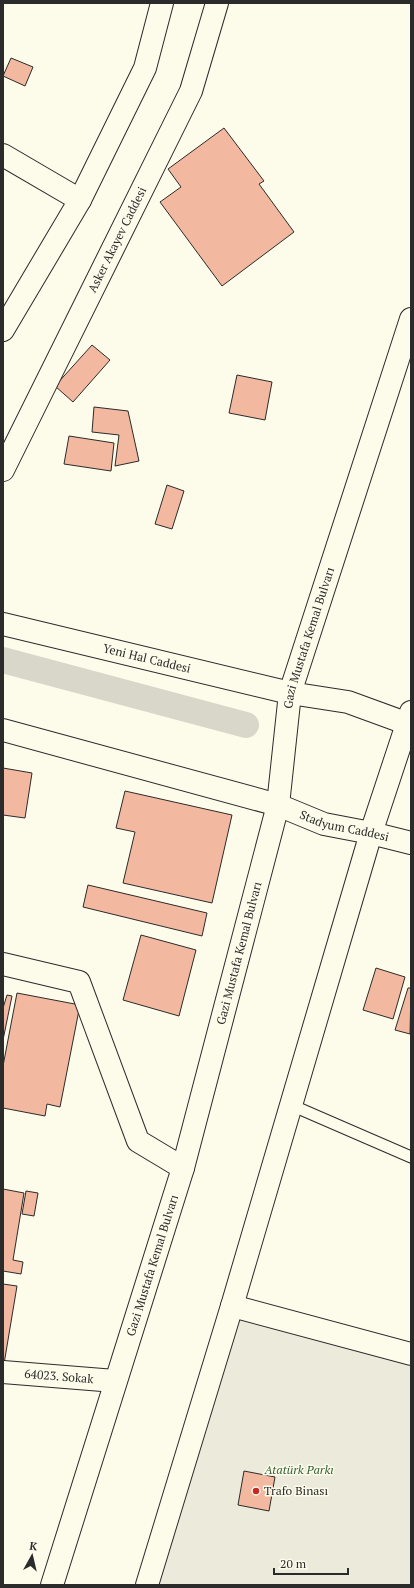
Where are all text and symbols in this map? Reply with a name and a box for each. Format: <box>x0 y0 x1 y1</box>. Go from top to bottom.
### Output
street label: Asker Akayev Caddesi <box>84 184 149 295</box>
street label: Gazi Mustafa Kemal Bulvarı <box>280 565 337 709</box>
street label: Yeni Hal Caddesi <box>102 640 193 676</box>
street label: Stadyum Caddesi <box>298 807 391 844</box>
street label: Gazi Mustafa Kemal Bulvarı <box>213 880 265 1026</box>
street label: Gazi Mustafa Kemal Bulvarı <box>123 1192 181 1338</box>
street label: 64023. Sokak <box>24 1366 95 1386</box>
park label: Atatürk Parkı <box>263 1462 334 1477</box>
place label: Trafo Binası <box>264 1483 329 1498</box>
marker: Trafo Binası <box>251 1486 261 1496</box>
north arrow <box>12 1536 52 1576</box>
text: K <box>29 1539 38 1554</box>
scale bar <box>274 1550 348 1576</box>
text: 20 m <box>280 1556 307 1571</box>

